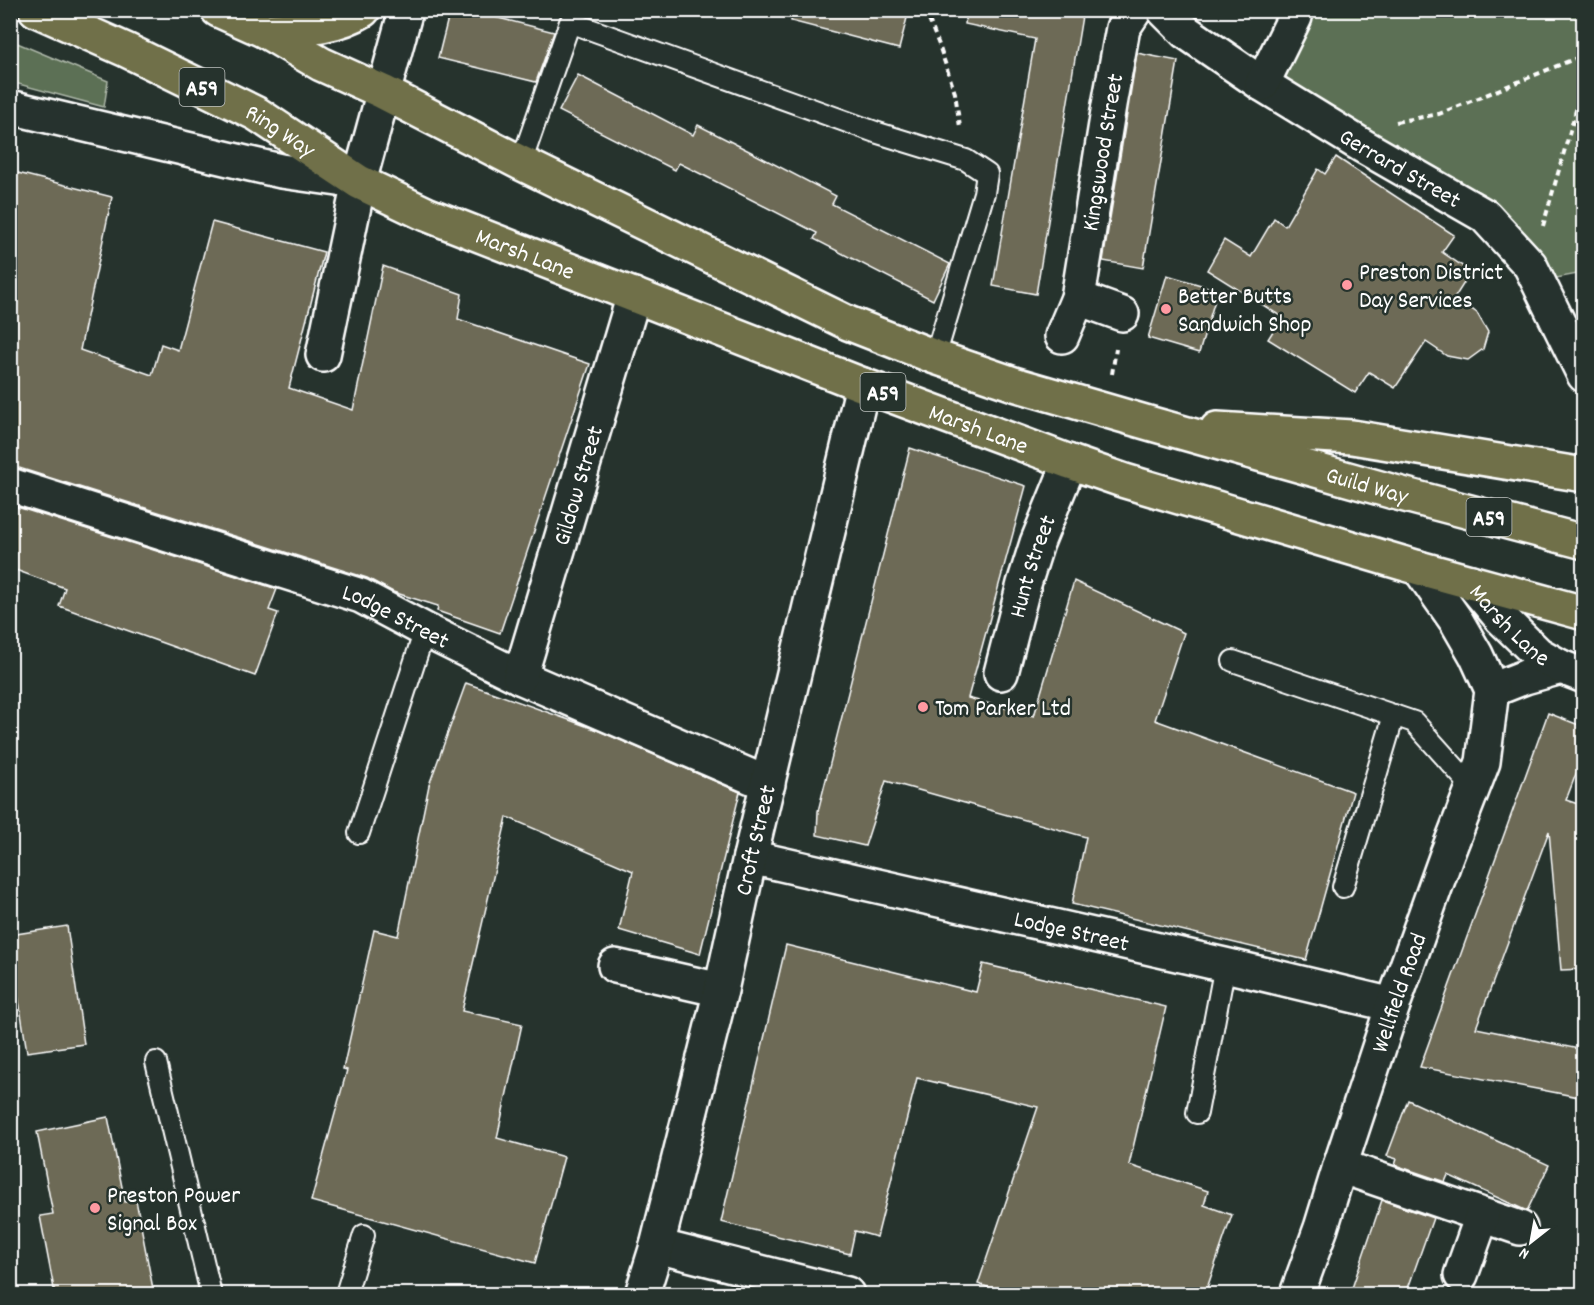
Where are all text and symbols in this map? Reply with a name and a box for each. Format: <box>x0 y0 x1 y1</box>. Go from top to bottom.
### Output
road number: A59 <box>180 68 224 106</box>
street label: Kingswood Street <box>1075 71 1134 234</box>
street label: Ring Way <box>239 97 322 169</box>
street label: Gerrard Street <box>1332 121 1467 219</box>
street label: Marsh Lane <box>470 221 579 290</box>
place label: Preston District Day Services <box>1359 257 1503 319</box>
marker: Preston District Day Services <box>1340 278 1354 292</box>
place label: Better Butts Sandwich Shop <box>1178 281 1312 343</box>
marker: Better Butts Sandwich Shop <box>1159 302 1173 316</box>
road number: A59 <box>860 373 906 411</box>
street label: Marsh Lane <box>923 397 1032 465</box>
street label: Gildow Street <box>546 422 614 550</box>
street label: Guild Way <box>1321 460 1413 515</box>
road number: A59 <box>1466 498 1512 536</box>
street label: Hunt Street <box>1002 510 1067 622</box>
street label: Lodge Street <box>337 577 454 659</box>
street label: Marsh Lane <box>1460 578 1555 677</box>
place label: Tom Parker Ltd <box>935 693 1071 727</box>
marker: Tom Parker Ltd <box>916 700 930 714</box>
street label: Croft Street <box>728 782 787 899</box>
street label: Lodge Street <box>1010 904 1132 963</box>
street label: Wellfield Road <box>1364 929 1437 1058</box>
place label: Preston Power Signal Box <box>107 1180 240 1242</box>
marker: Preston Power Signal Box <box>88 1201 102 1215</box>
north arrow <box>1501 1212 1561 1272</box>
text: N <box>1515 1241 1534 1265</box>

